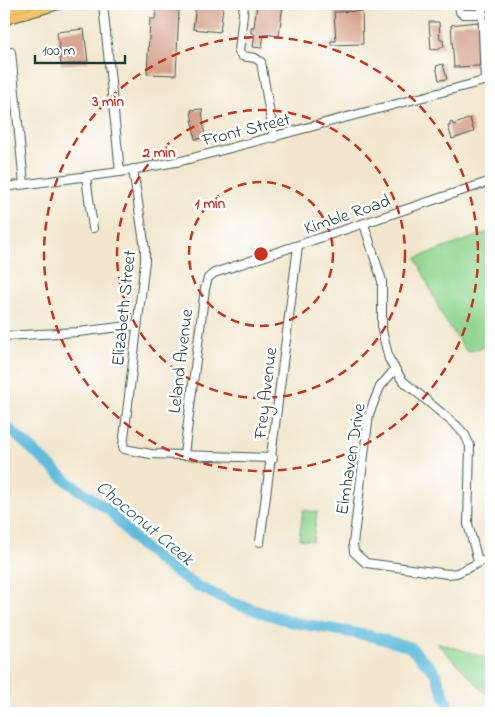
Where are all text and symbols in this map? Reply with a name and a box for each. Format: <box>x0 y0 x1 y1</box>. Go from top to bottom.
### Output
scale bar <box>35 32 125 64</box>
text: 100 m <box>42 40 75 62</box>
text: 3 min <box>91 91 124 113</box>
street label: Front Street <box>199 107 293 155</box>
text: 2 min <box>142 142 176 164</box>
street label: Kimble Road <box>301 189 394 243</box>
text: 1 min <box>195 193 226 215</box>
centre of rings <box>252 245 270 263</box>
street label: Elizabeth Street <box>106 249 144 367</box>
street label: Leland Avenue <box>163 307 201 415</box>
street label: Frey Avenue <box>248 345 286 442</box>
street label: Elmhaven Drive <box>330 401 374 517</box>
water label: Choconut Creek <box>90 475 200 573</box>

